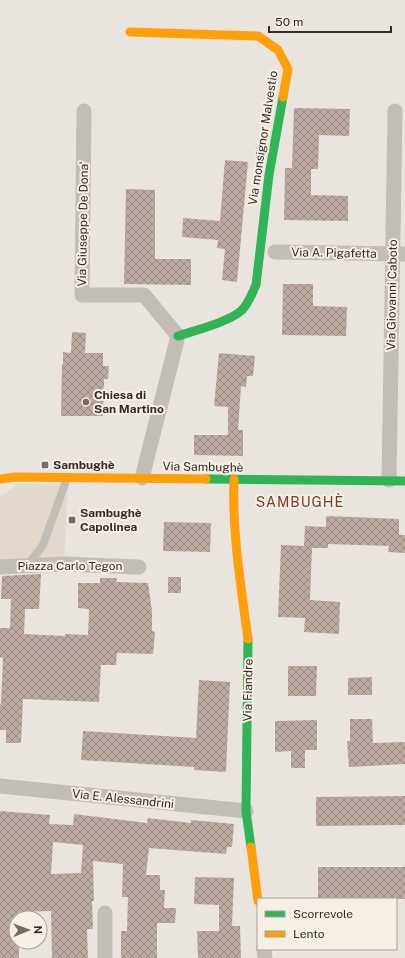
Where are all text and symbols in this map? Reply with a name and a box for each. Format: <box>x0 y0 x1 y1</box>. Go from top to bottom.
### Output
scale bar <box>269 8 391 34</box>
text: 50 m <box>275 15 303 29</box>
street label: Via monsignor Malvestio <box>245 69 281 206</box>
street label: Via Giuseppe De Dona' <box>75 161 91 287</box>
street label: Via Giovanni Caboto <box>384 239 400 351</box>
street label: Via A. Pigafetta <box>291 245 377 261</box>
place label: Chiesa di San Martino <box>94 388 164 416</box>
marker: Chiesa di San Martino <box>81 397 91 407</box>
place label: Sambughè <box>53 458 115 472</box>
street label: Via Sambughè <box>162 459 244 475</box>
marker: Sambughè <box>40 460 50 470</box>
district label: SAMBUGHÈ <box>256 493 344 510</box>
place label: Sambughè Capolinea <box>80 506 142 534</box>
marker: Sambughè Capolinea <box>67 515 77 525</box>
street label: Piazza Carlo Tegon <box>18 559 123 573</box>
street label: Via Fiandre <box>240 658 256 722</box>
street label: Via E. Alessandrini <box>71 787 175 811</box>
legend <box>257 898 397 950</box>
text: Scorrevole <box>293 907 353 921</box>
north arrow <box>8 910 48 950</box>
text: N <box>32 925 44 934</box>
text: Lento <box>293 927 325 941</box>

